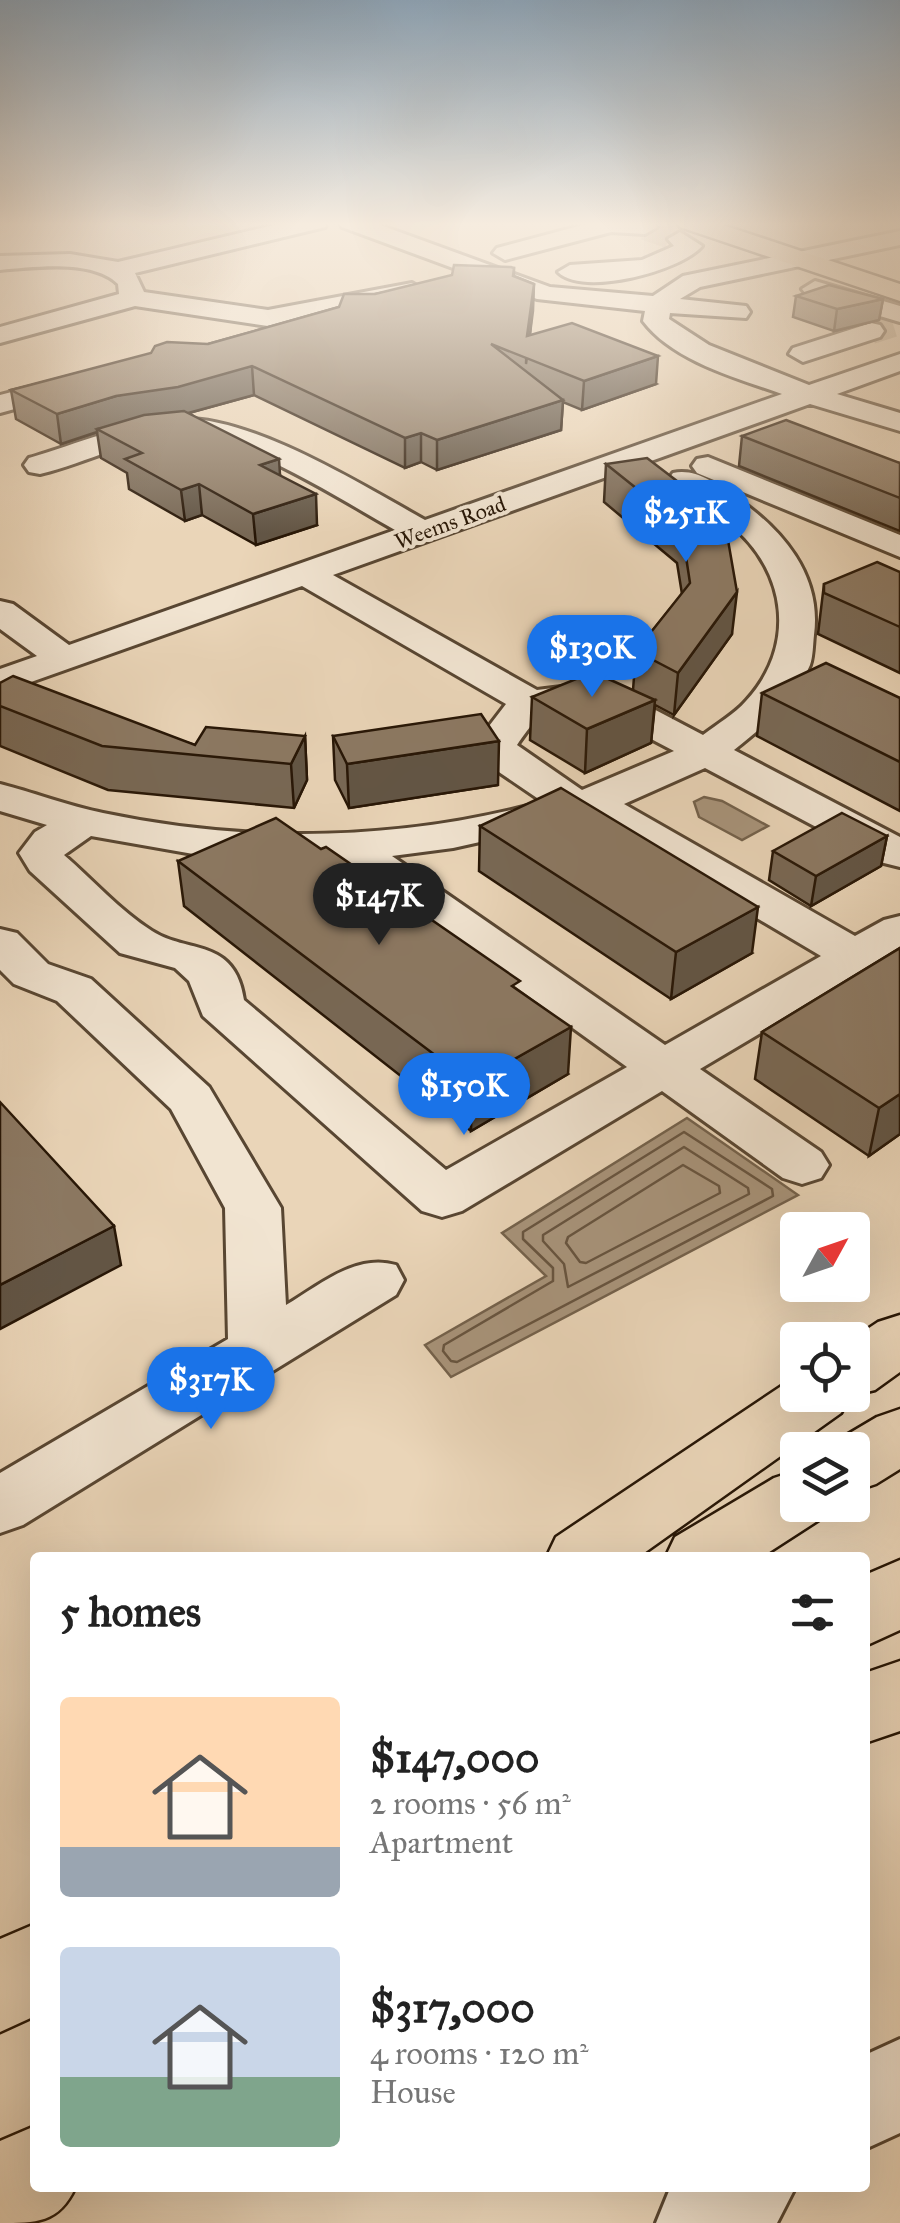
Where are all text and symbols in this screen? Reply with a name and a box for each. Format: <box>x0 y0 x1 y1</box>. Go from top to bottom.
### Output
pin: $251K <box>616 480 756 565</box>
street label: Weems Road <box>391 490 510 555</box>
text: $251K <box>644 493 728 532</box>
pin: $130K <box>522 615 662 700</box>
text: $130K <box>549 628 635 667</box>
pin: $147K <box>309 863 449 948</box>
text: $147K <box>335 876 423 915</box>
pin: $150K <box>394 1053 534 1138</box>
text: $150K <box>420 1066 508 1105</box>
north arrow <box>780 1212 870 1302</box>
map controls <box>780 1212 870 1522</box>
button: locate <box>780 1322 870 1412</box>
pin: $317K <box>141 1347 281 1432</box>
text: $317K <box>169 1360 253 1399</box>
button: layers <box>780 1432 870 1522</box>
icon: filters <box>785 1585 840 1640</box>
text: 5 homes <box>60 1586 201 1638</box>
text: $147,000 <box>370 1732 539 1784</box>
icon: home <box>140 1737 260 1857</box>
text: 2 rooms · 56 m² <box>370 1784 571 1823</box>
text: Apartment <box>370 1823 513 1862</box>
text: $317,000 <box>370 1982 535 2034</box>
icon: home <box>140 1987 260 2107</box>
text: 4 rooms · 120 m² <box>370 2034 589 2073</box>
text: House <box>370 2073 456 2112</box>

